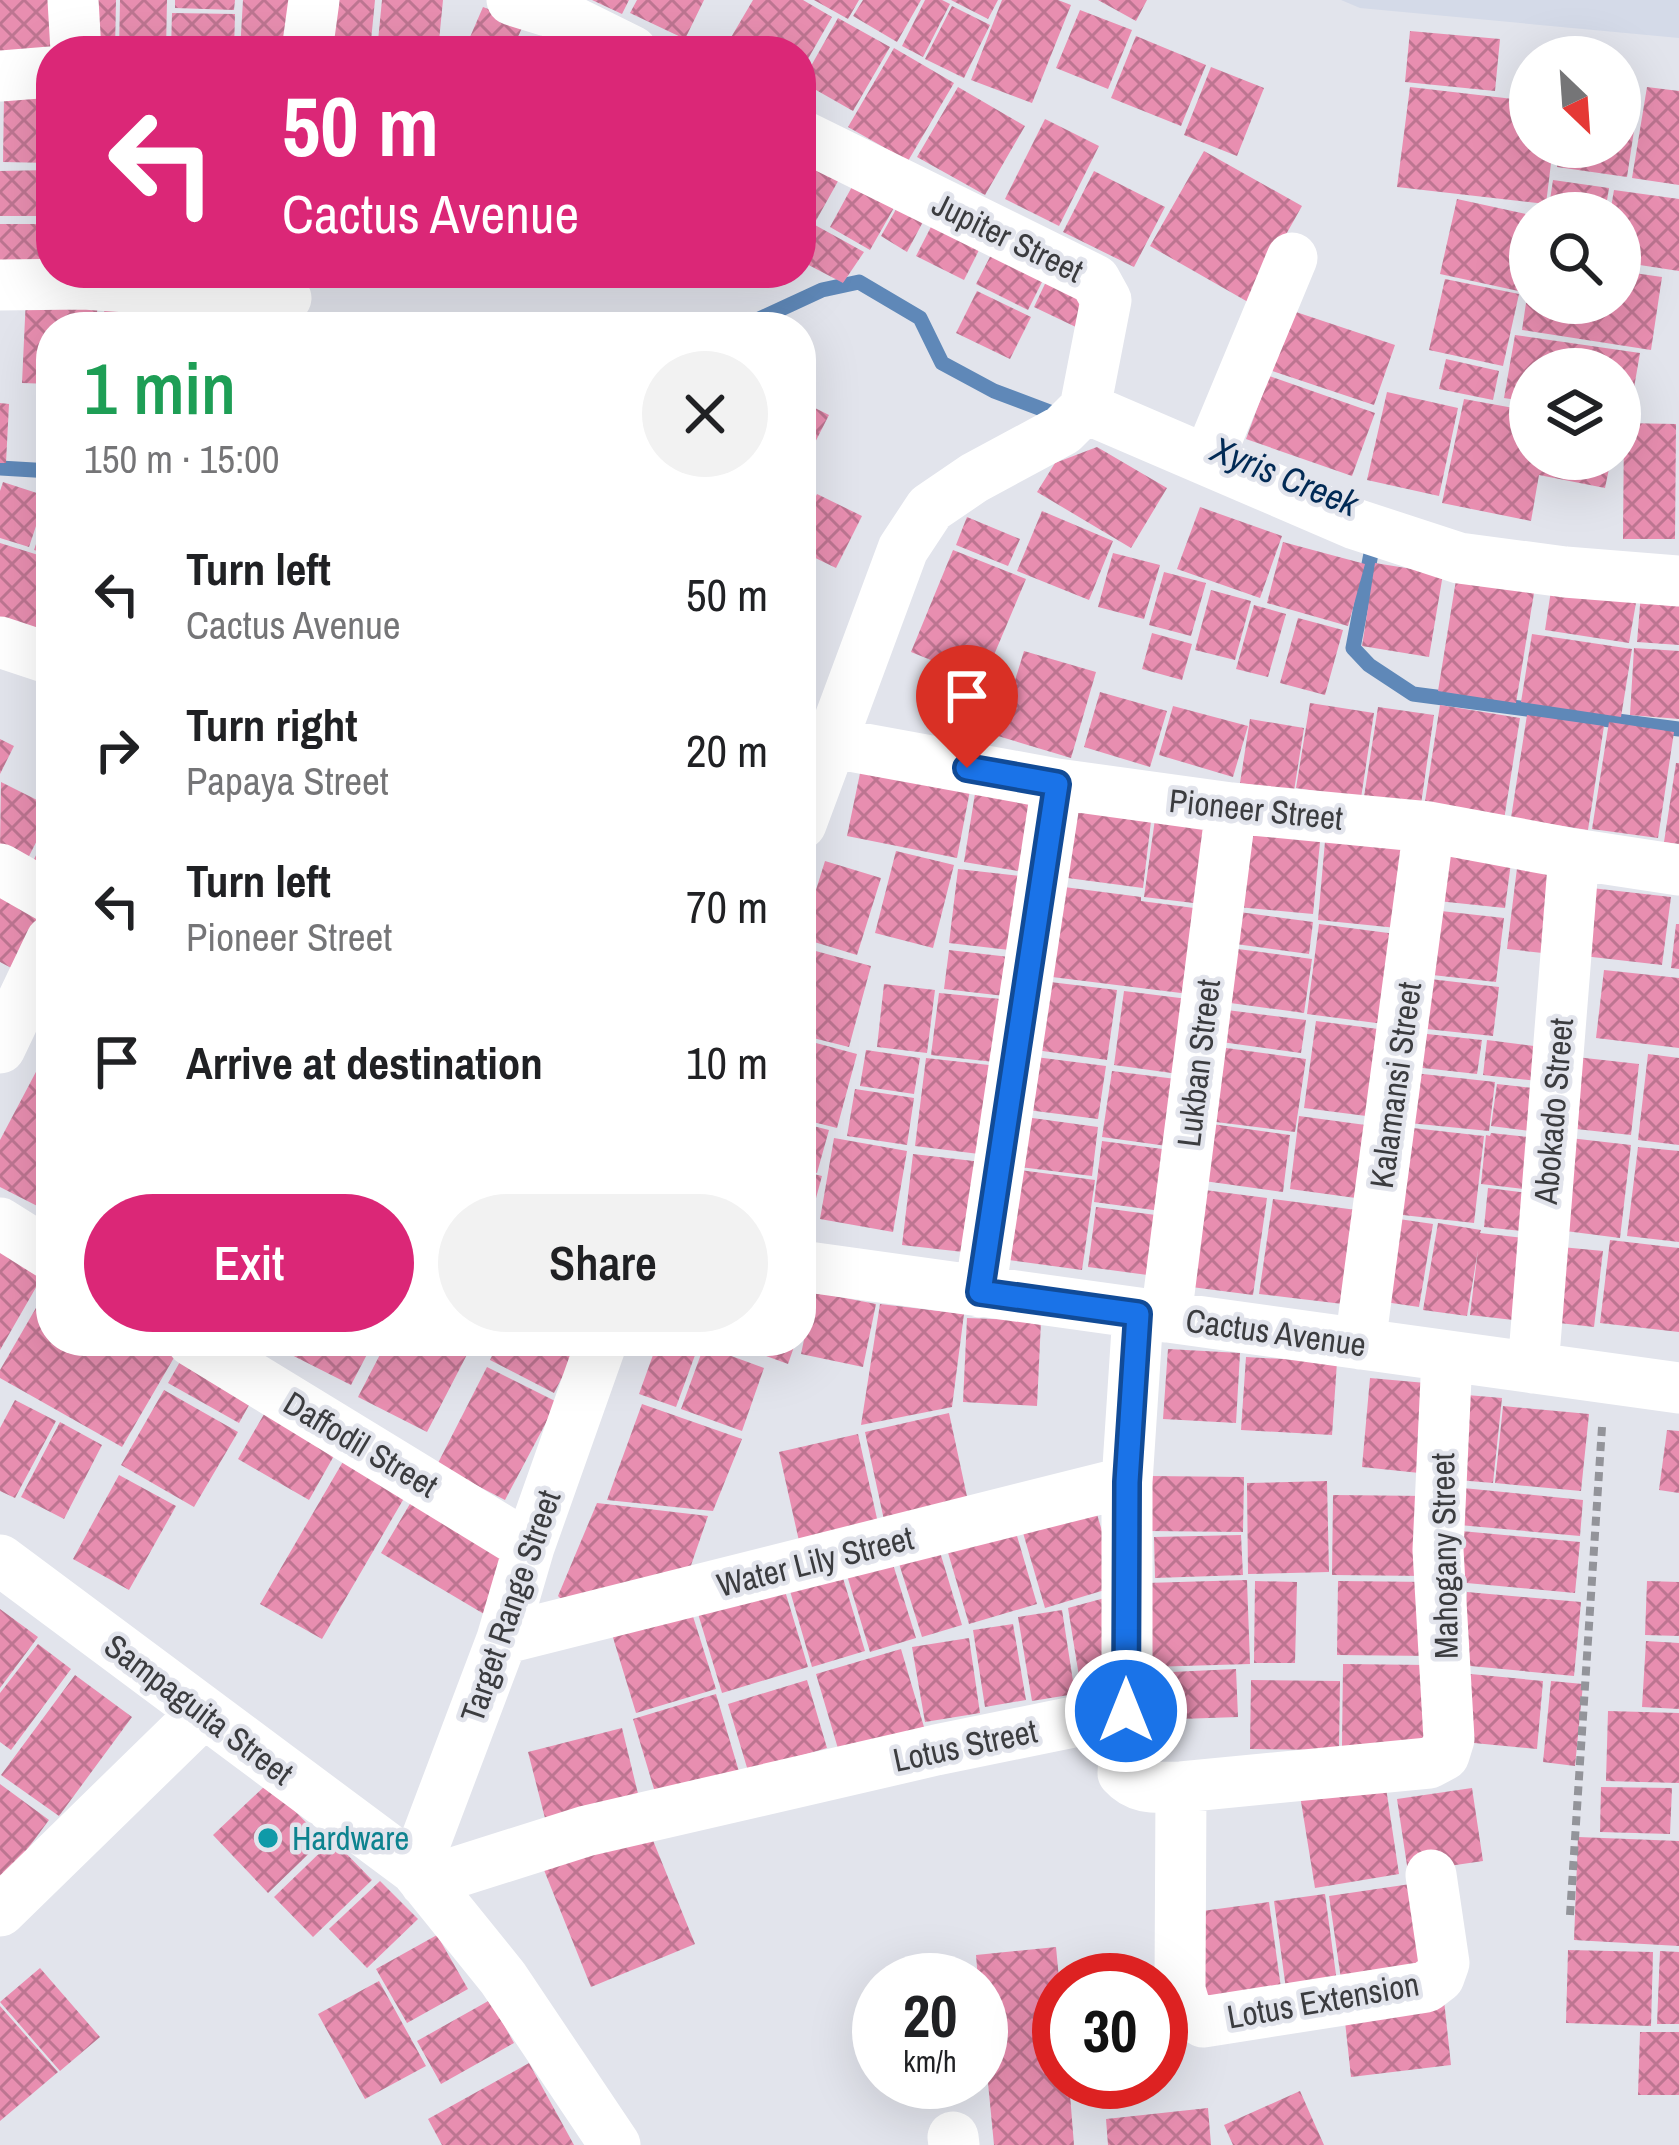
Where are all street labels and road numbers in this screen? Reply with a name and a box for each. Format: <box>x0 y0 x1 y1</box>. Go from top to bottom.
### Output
street label: Jupiter Street <box>925 182 1091 292</box>
street label: Pioneer Street <box>1167 778 1345 840</box>
street label: Lukban Street <box>1166 977 1230 1149</box>
street label: Kalamansi Street <box>1359 979 1431 1191</box>
street label: Abokado Street <box>1523 1016 1583 1207</box>
street label: Cactus Avenue <box>1183 1298 1369 1366</box>
street label: Daffodil Street <box>276 1381 446 1507</box>
street label: Mahogany Street <box>1420 1453 1468 1659</box>
street label: Target Range Street <box>450 1484 570 1728</box>
street label: Water Lily Street <box>712 1515 918 1607</box>
street label: Sampaguita Street <box>96 1624 302 1794</box>
street label: Lotus Street <box>889 1708 1041 1782</box>
street label: Lotus Extension <box>1224 1961 1422 2039</box>

